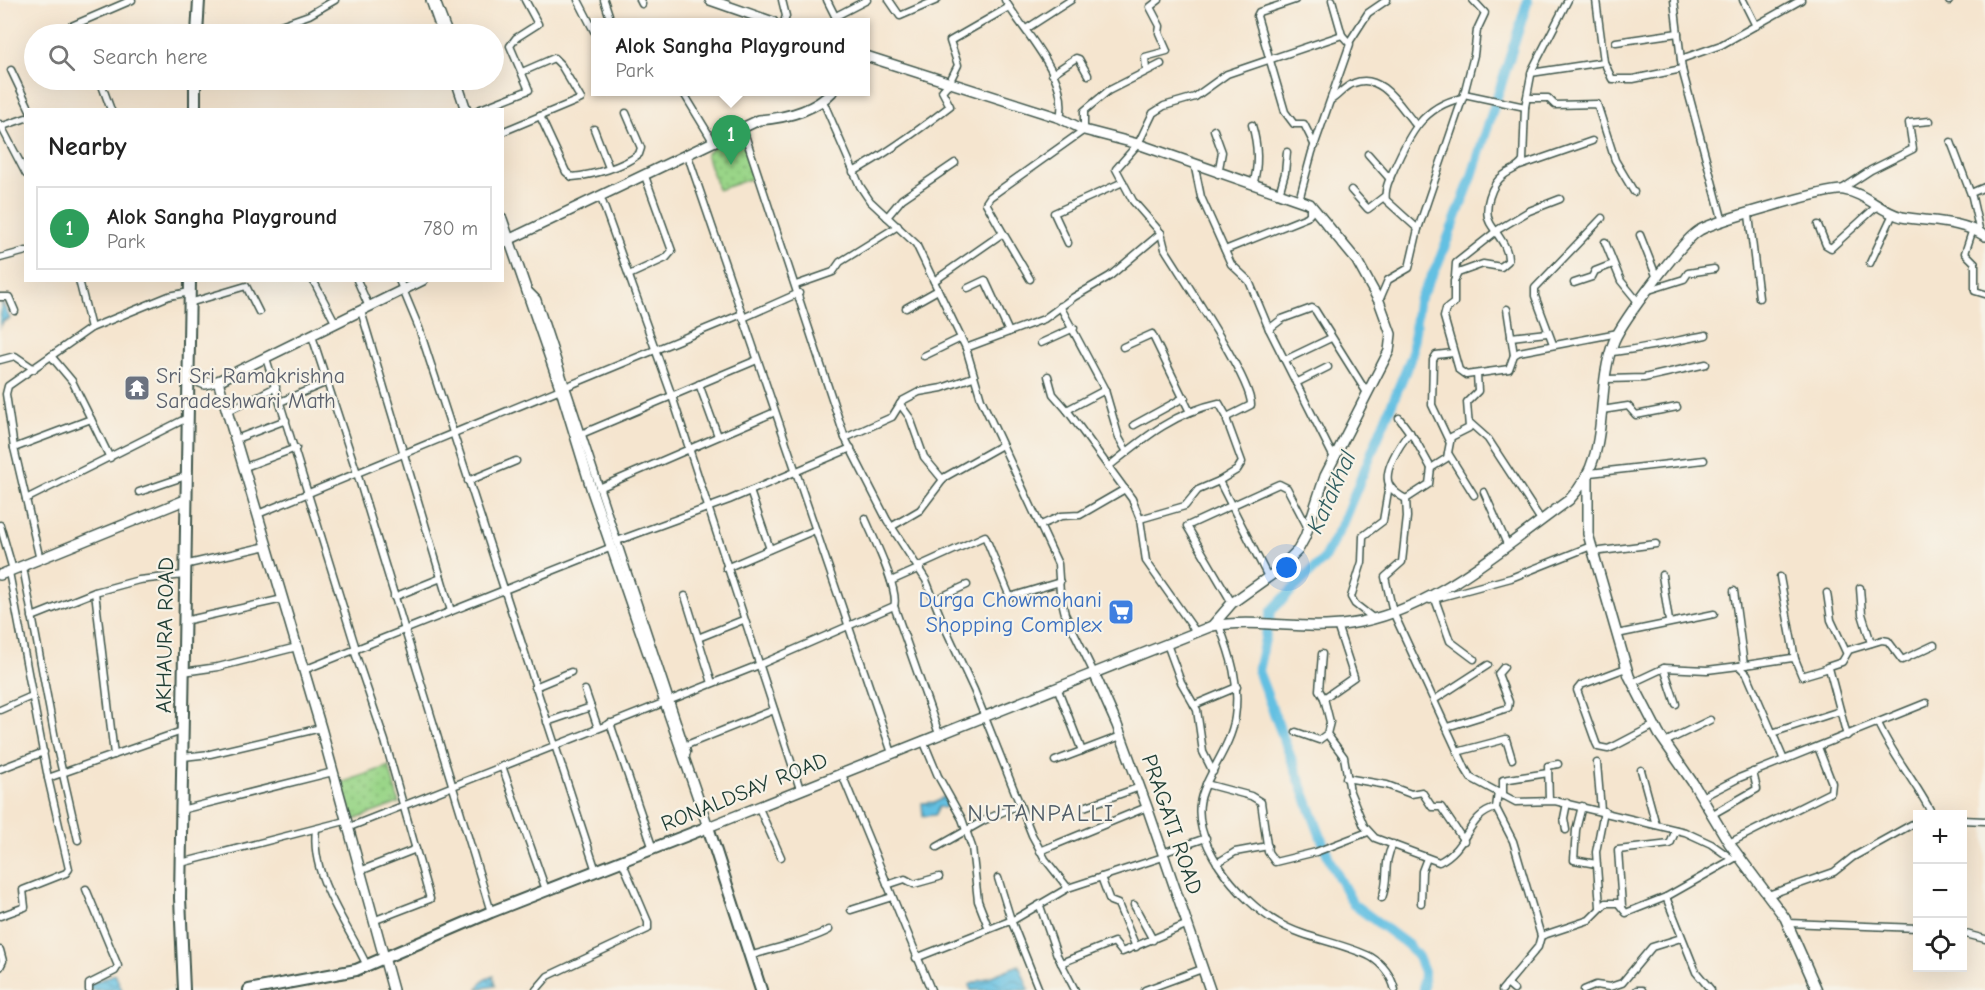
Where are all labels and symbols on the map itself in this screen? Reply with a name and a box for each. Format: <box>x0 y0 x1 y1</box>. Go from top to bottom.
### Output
pin: 1 <box>712 116 750 165</box>
place label: Sri Sri Ramakrishna Saradeshwari Math <box>156 363 345 414</box>
temple icon: Sri Sri Ramakrishna Saradeshwari Math <box>122 373 152 403</box>
water label: Katakhal <box>1300 446 1362 538</box>
your location <box>1272 553 1301 582</box>
street label: AKHAURA ROAD <box>151 557 179 713</box>
place label: Durga Chowmohani Shopping Complex <box>918 587 1103 638</box>
supermarket icon: Durga Chowmohani Shopping Complex <box>1106 597 1136 627</box>
street label: RONALDSAY ROAD <box>657 747 831 837</box>
street label: PRAGATI ROAD <box>1136 751 1208 898</box>
district label: NUTANPALLI <box>967 799 1115 827</box>

